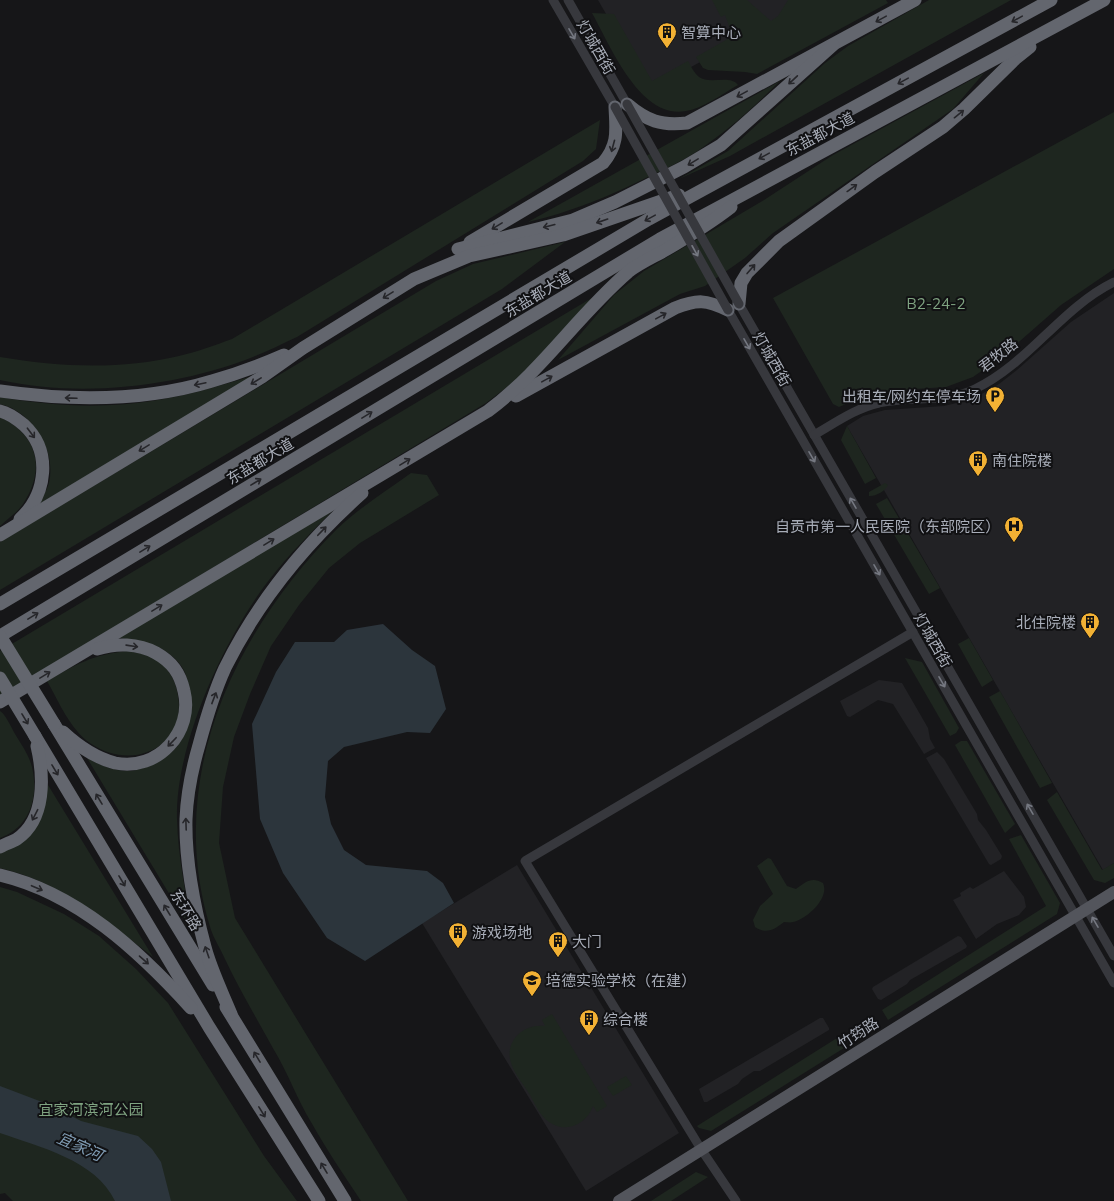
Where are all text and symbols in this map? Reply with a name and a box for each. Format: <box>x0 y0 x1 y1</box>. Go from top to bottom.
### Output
one-way arrow <box>875 15 887 23</box>
one-way arrow <box>1011 15 1023 23</box>
street label: 灯城西街 <box>573 16 619 78</box>
building icon: 智算中心 <box>656 21 678 49</box>
place label: 智算中心 <box>681 23 741 42</box>
one-way arrow <box>569 28 577 40</box>
one-way arrow <box>788 75 798 85</box>
one-way arrow <box>897 77 909 85</box>
one-way arrow <box>737 91 749 99</box>
street label: 东盐都大道 <box>782 108 858 160</box>
one-way arrow <box>953 109 964 118</box>
one-way arrow <box>609 139 617 152</box>
one-way arrow <box>758 153 770 161</box>
one-way arrow <box>688 158 699 166</box>
one-way arrow <box>847 184 858 192</box>
one-way arrow <box>644 215 656 223</box>
one-way arrow <box>597 218 609 226</box>
one-way arrow <box>491 222 503 230</box>
one-way arrow <box>543 223 556 230</box>
one-way arrow <box>692 245 700 257</box>
one-way arrow <box>746 263 755 274</box>
street label: 东盐都大道 <box>501 267 575 321</box>
one-way arrow <box>383 291 394 299</box>
park label: B2-24-2 <box>906 294 966 313</box>
one-way arrow <box>655 312 667 320</box>
street label: 灯城西街 <box>749 328 795 390</box>
street label: 君牧路 <box>974 334 1022 376</box>
one-way arrow <box>744 338 752 350</box>
one-way arrow <box>541 375 553 382</box>
one-way arrow <box>250 378 262 386</box>
one-way arrow <box>194 380 207 388</box>
parking icon: 出租车/网约车停车场 <box>984 385 1006 413</box>
place label: 出租车/网约车停车场 <box>842 387 981 406</box>
one-way arrow <box>65 394 78 402</box>
one-way arrow <box>361 410 373 418</box>
one-way arrow <box>27 428 35 439</box>
street label: 东盐都大道 <box>223 434 297 488</box>
one-way arrow <box>139 444 150 452</box>
building icon: 南住院楼 <box>967 449 989 477</box>
one-way arrow <box>809 451 817 463</box>
place label: 南住院楼 <box>992 451 1052 470</box>
one-way arrow <box>399 458 410 466</box>
one-way arrow <box>250 478 261 486</box>
one-way arrow <box>848 497 856 509</box>
hospital icon: 自贡市第一人民医院（东部院区） <box>1003 515 1025 543</box>
place label: 自贡市第一人民医院（东部院区） <box>775 517 1000 536</box>
one-way arrow <box>317 526 327 536</box>
one-way arrow <box>263 537 275 545</box>
one-way arrow <box>139 545 151 553</box>
one-way arrow <box>873 564 881 576</box>
one-way arrow <box>151 604 163 612</box>
street label: 灯城西街 <box>910 609 956 671</box>
building icon: 北住院楼 <box>1079 611 1101 639</box>
one-way arrow <box>27 612 39 620</box>
place label: 北住院楼 <box>1016 613 1076 632</box>
one-way arrow <box>125 642 138 650</box>
one-way arrow <box>39 671 51 679</box>
one-way arrow <box>938 676 946 688</box>
one-way arrow <box>210 692 218 704</box>
one-way arrow <box>21 713 29 725</box>
one-way arrow <box>168 737 177 747</box>
one-way arrow <box>51 764 59 775</box>
one-way arrow <box>95 793 103 805</box>
one-way arrow <box>1026 803 1034 815</box>
one-way arrow <box>31 809 38 821</box>
one-way arrow <box>182 818 190 831</box>
one-way arrow <box>118 875 126 887</box>
one-way arrow <box>30 885 42 892</box>
street label: 东环路 <box>166 886 206 934</box>
one-way arrow <box>163 905 171 916</box>
one-way arrow <box>1090 916 1098 928</box>
building icon: 游戏场地 <box>447 921 469 949</box>
place label: 游戏场地 <box>472 923 532 942</box>
building icon: 大门 <box>547 930 569 958</box>
place label: 大门 <box>572 932 602 951</box>
one-way arrow <box>202 946 210 958</box>
one-way arrow <box>138 956 149 965</box>
school or university icon: 培德实验学校（在建） <box>521 969 543 997</box>
place label: 培德实验学校（在建） <box>546 971 696 990</box>
building icon: 综合楼 <box>578 1008 600 1036</box>
place label: 综合楼 <box>603 1010 648 1029</box>
street label: 竹筠路 <box>834 1013 882 1053</box>
one-way arrow <box>252 1051 260 1063</box>
park label: 宜家河滨河公园 <box>38 1100 144 1119</box>
one-way arrow <box>259 1106 267 1118</box>
water label: 宜家河 <box>54 1127 109 1166</box>
one-way arrow <box>320 1162 328 1174</box>

